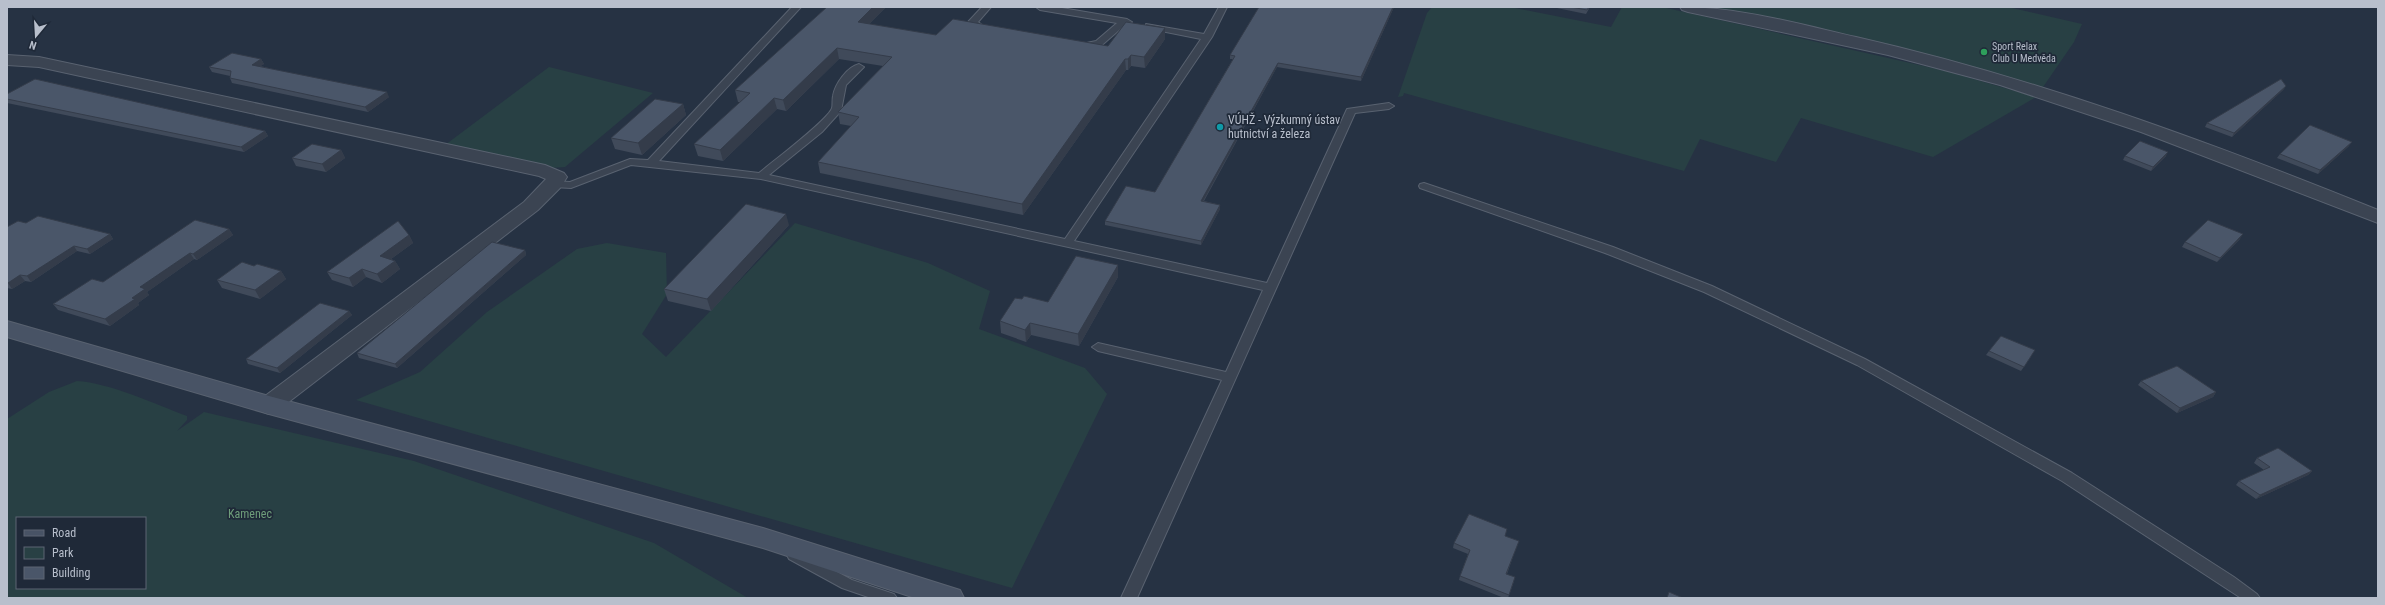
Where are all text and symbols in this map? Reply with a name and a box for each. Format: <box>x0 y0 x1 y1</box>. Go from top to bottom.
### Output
north arrow <box>16 16 56 56</box>
text: N <box>28 38 38 52</box>
place label: Sport Relax Club U Medvěda <box>1992 41 2056 64</box>
marker: Sport Relax Club U Medvěda <box>1979 47 1989 57</box>
place label: VÚHŽ - Výzkumný ústav hutnictví a železa <box>1228 112 1340 141</box>
marker: VÚHŽ - Výzkumný ústav hutnictví a železa <box>1215 122 1225 132</box>
park label: Kamenec <box>228 507 272 521</box>
legend <box>16 517 146 589</box>
text: Road <box>52 526 76 540</box>
text: Park <box>52 546 74 560</box>
text: Building <box>52 566 90 580</box>

